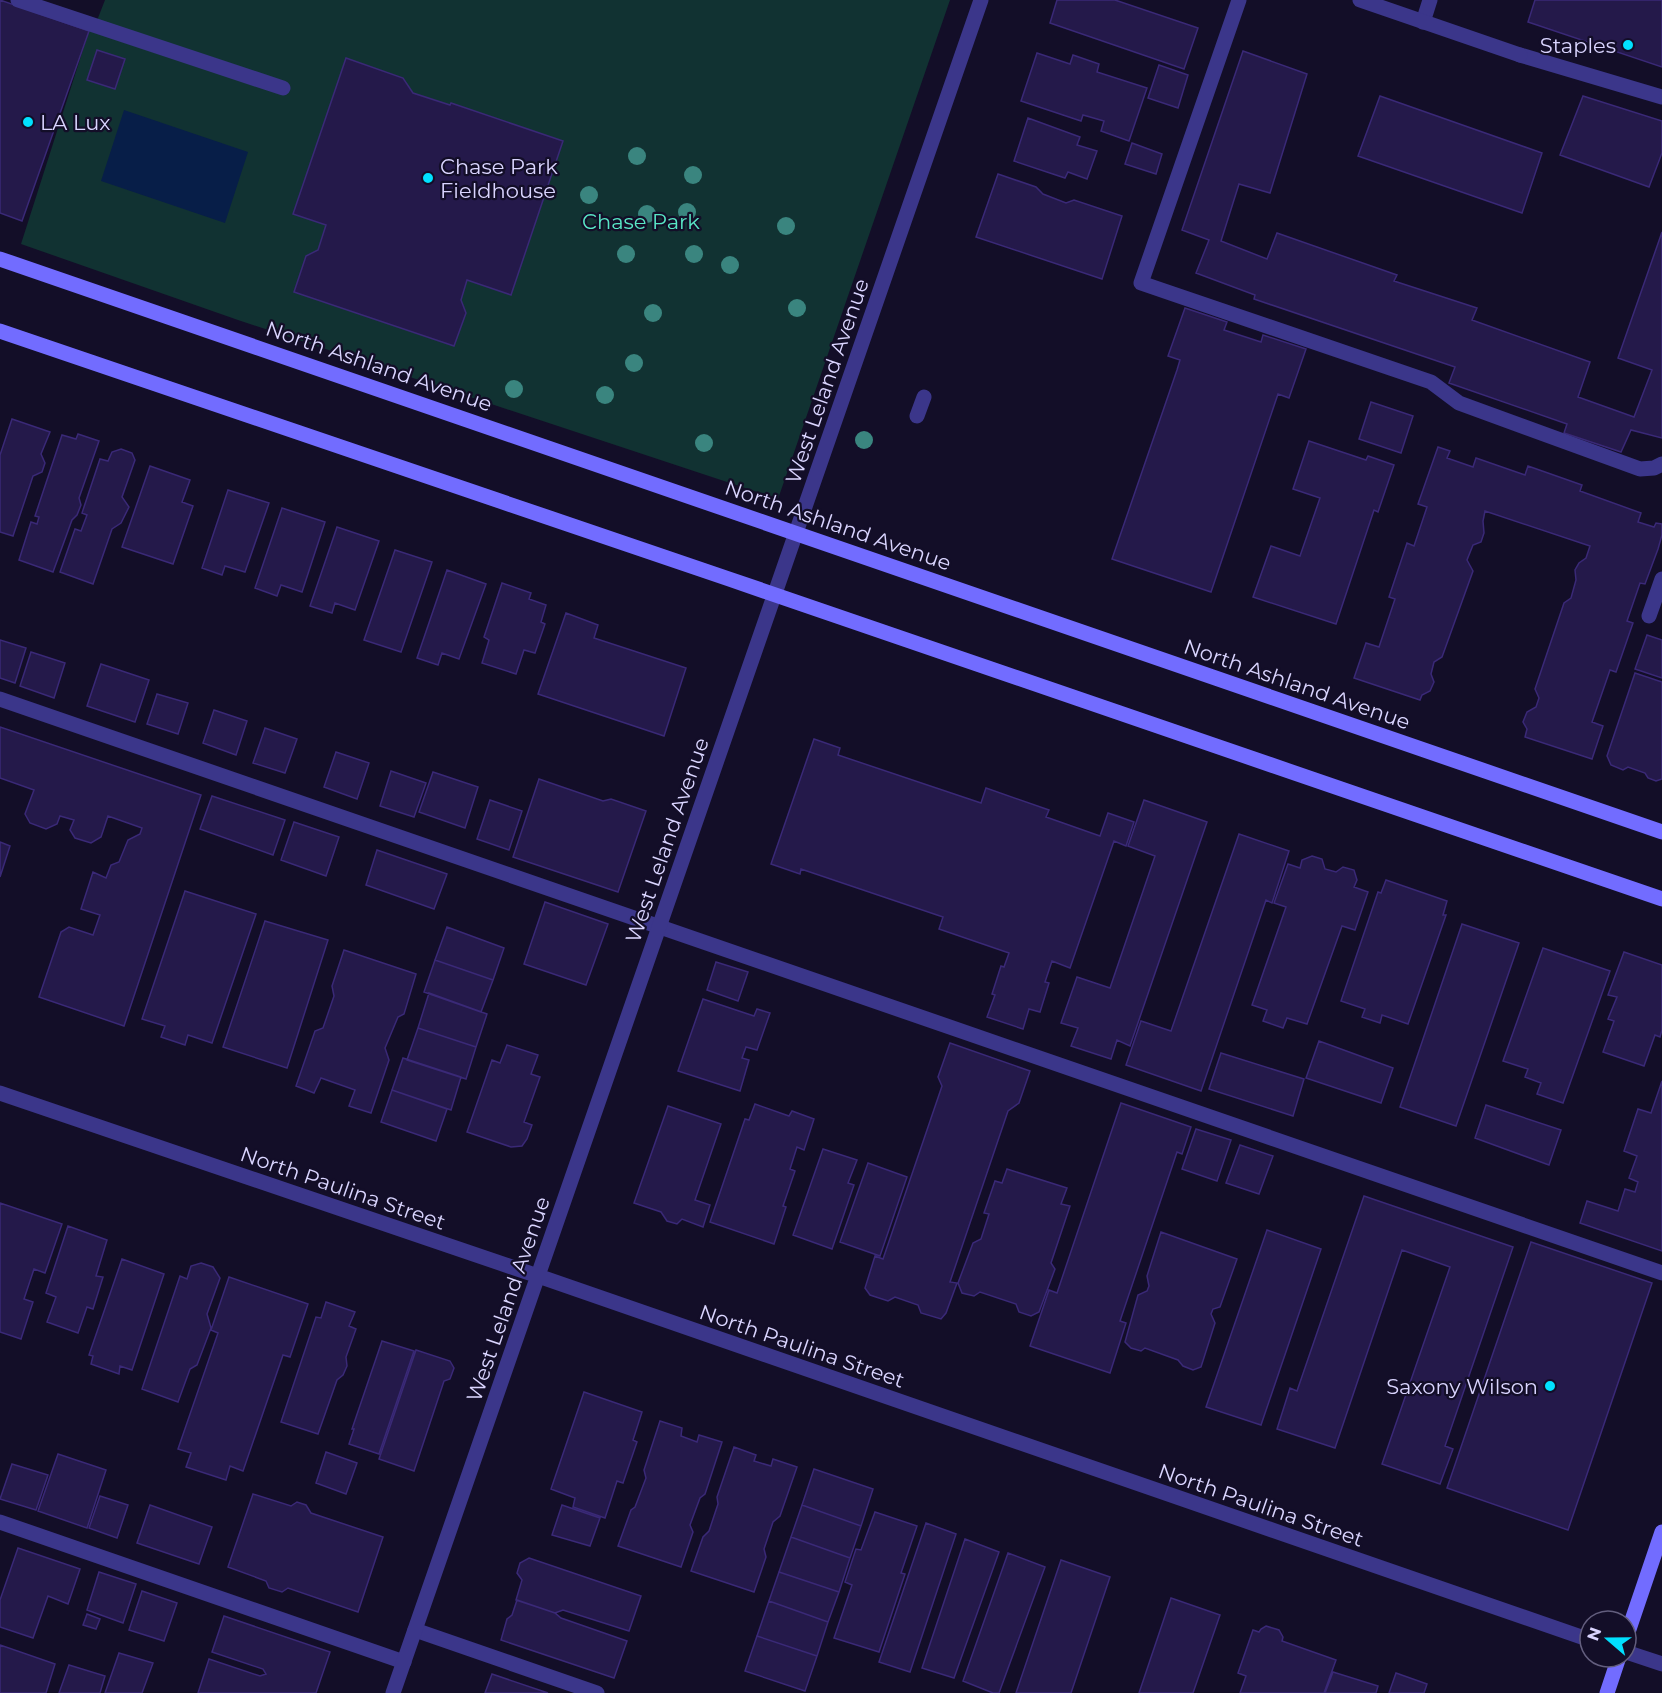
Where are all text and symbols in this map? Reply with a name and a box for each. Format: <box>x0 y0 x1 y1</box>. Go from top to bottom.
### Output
place label: Staples <box>1540 33 1616 58</box>
marker: Staples <box>1621 38 1635 52</box>
place label: LA Lux <box>40 110 110 135</box>
marker: LA Lux <box>21 115 35 129</box>
place label: Chase Park Fieldhouse <box>440 154 558 203</box>
marker: Chase Park Fieldhouse <box>421 171 435 185</box>
park label: Chase Park <box>582 209 700 234</box>
street label: West Leland Avenue <box>780 275 874 487</box>
street label: North Ashland Avenue <box>262 315 496 417</box>
street label: North Ashland Avenue <box>721 474 955 576</box>
street label: North Ashland Avenue <box>1180 633 1414 735</box>
street label: West Leland Avenue <box>620 734 714 946</box>
street label: North Paulina Street <box>237 1141 449 1235</box>
street label: West Leland Avenue <box>461 1193 555 1405</box>
street label: North Paulina Street <box>696 1299 908 1393</box>
place label: Saxony Wilson <box>1386 1374 1538 1399</box>
marker: Saxony Wilson <box>1543 1379 1557 1393</box>
street label: North Paulina Street <box>1155 1458 1367 1552</box>
north arrow <box>1578 1609 1638 1669</box>
text: N <box>1583 1625 1606 1643</box>

